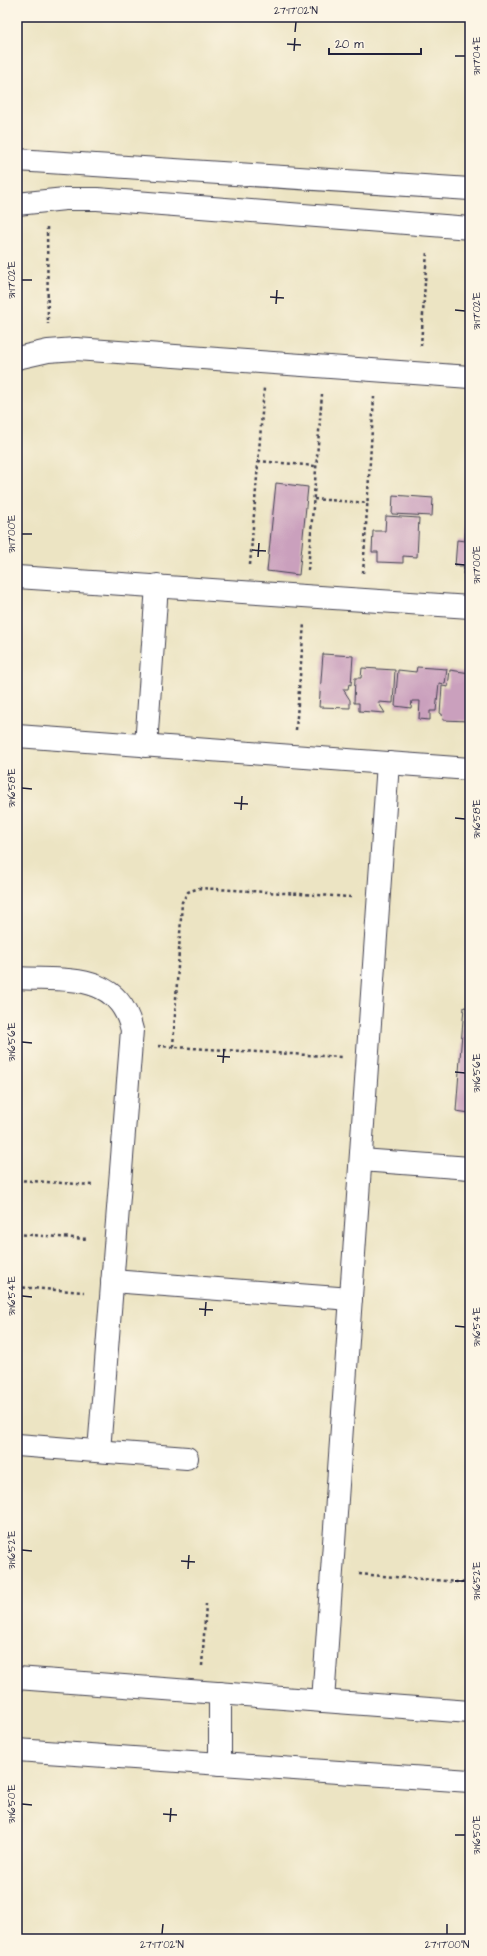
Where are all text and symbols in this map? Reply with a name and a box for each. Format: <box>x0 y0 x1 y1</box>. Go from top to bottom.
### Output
text: 27°17'02"N <box>274 4 318 18</box>
scale bar <box>329 30 421 56</box>
text: 20 m <box>335 36 364 53</box>
text: 31°17'04"E <box>470 36 484 76</box>
text: 31°17'02"E <box>5 261 19 299</box>
text: 31°17'02"E <box>470 292 484 330</box>
text: 31°17'00"E <box>5 515 19 553</box>
text: 31°17'00"E <box>470 546 484 584</box>
text: 31°16'58"E <box>5 768 19 808</box>
text: 31°16'58"E <box>470 799 484 839</box>
text: 31°16'56"E <box>5 1022 19 1062</box>
text: 31°16'56"E <box>470 1053 484 1093</box>
text: 31°16'54"E <box>5 1276 19 1316</box>
text: 31°16'54"E <box>470 1307 484 1347</box>
text: 31°16'52"E <box>5 1531 19 1569</box>
text: 31°16'52"E <box>470 1562 484 1600</box>
text: 31°16'50"E <box>5 1784 19 1824</box>
text: 31°16'50"E <box>470 1815 484 1855</box>
text: 27°17'02"N <box>140 1938 184 1952</box>
text: 27°17'00"N <box>425 1938 469 1952</box>

